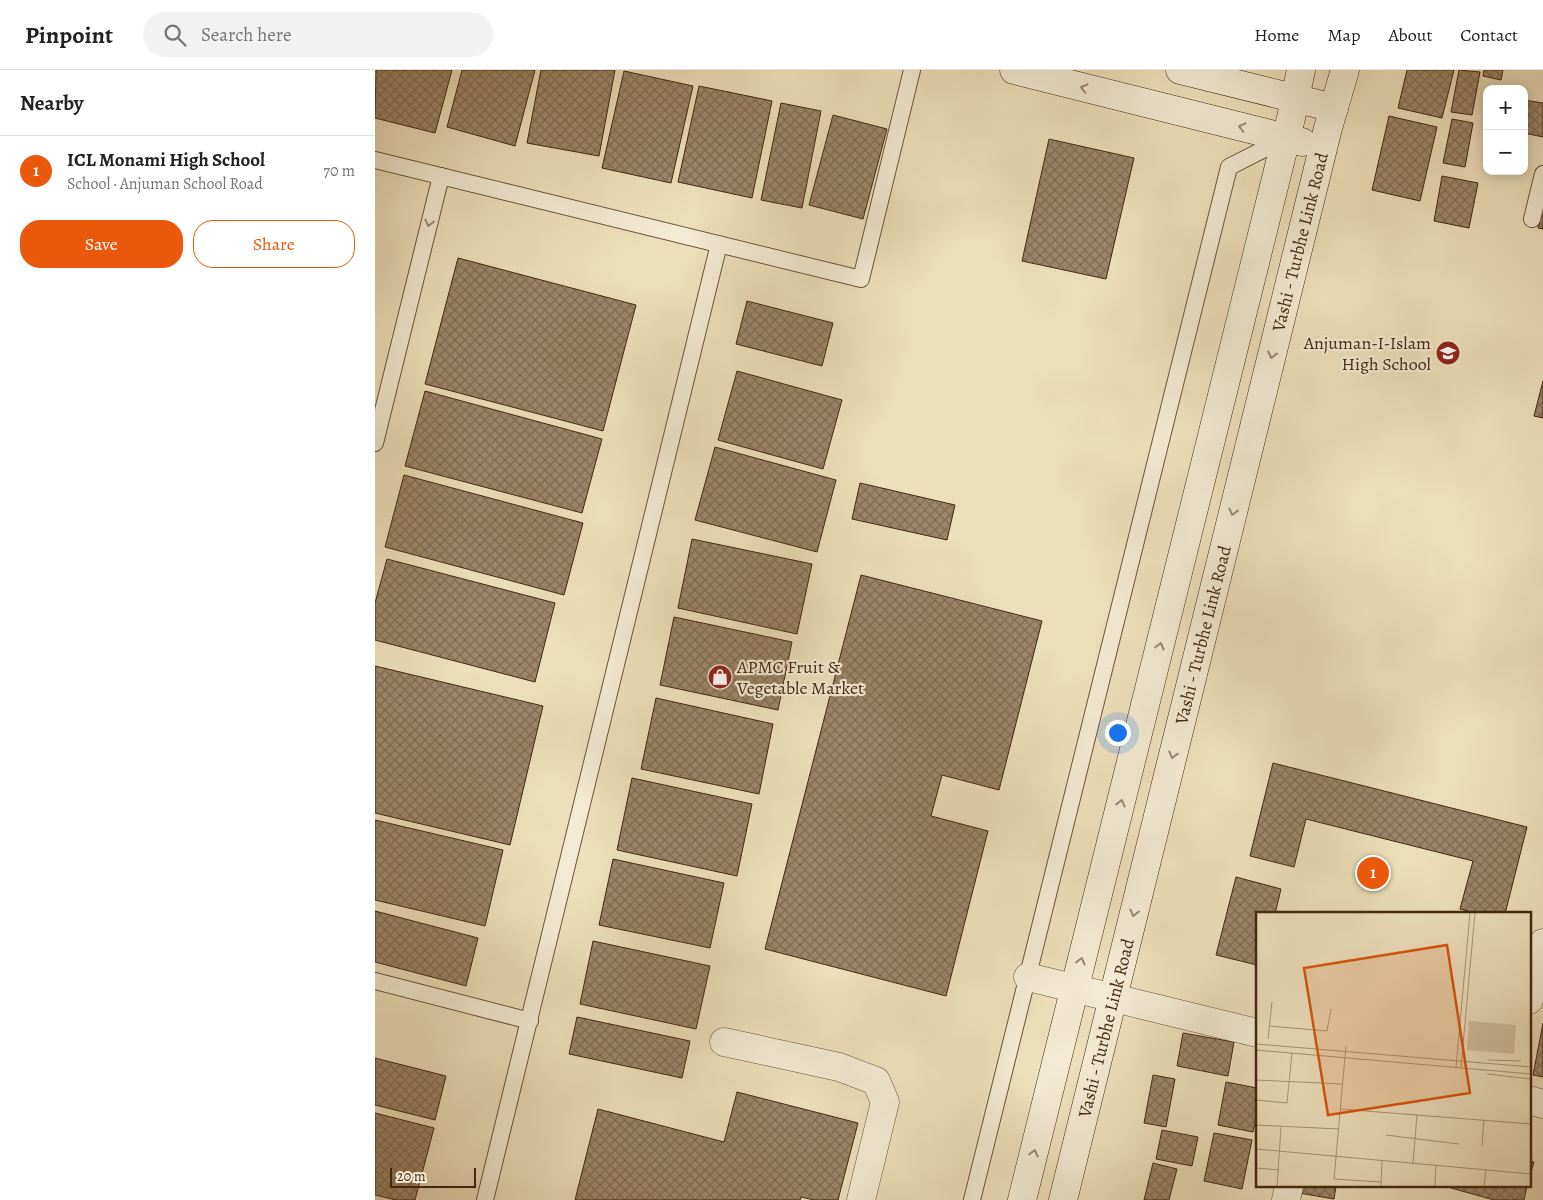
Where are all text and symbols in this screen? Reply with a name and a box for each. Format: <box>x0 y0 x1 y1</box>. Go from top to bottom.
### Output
search box <box>143 12 493 57</box>
text: Pinpoint <box>25 19 113 51</box>
icon: search <box>161 21 189 49</box>
text: Search here <box>201 22 291 48</box>
text: Home <box>1254 23 1299 47</box>
text: Map <box>1327 23 1360 47</box>
text: About <box>1388 23 1432 47</box>
text: Contact <box>1460 23 1518 47</box>
one-way arrow <box>1080 83 1089 94</box>
map controls <box>1483 85 1528 175</box>
button: + <box>1483 85 1528 130</box>
text: Nearby <box>20 89 83 117</box>
one-way arrow <box>1237 122 1246 133</box>
button: − <box>1483 130 1528 175</box>
text: ICL Monami High School <box>67 147 265 173</box>
street label: Vashi - Turbhe Link Road <box>1266 150 1334 335</box>
text: 1 <box>33 160 39 182</box>
text: 70 m <box>323 160 355 182</box>
text: School · Anjuman School Road <box>67 173 263 195</box>
one-way arrow <box>424 219 435 228</box>
button: Save <box>20 220 183 268</box>
button: Share <box>193 220 355 268</box>
place label: Anjuman-I-Islam High School <box>1303 331 1432 376</box>
school or university icon: Anjuman-I-Islam High School <box>1435 340 1461 366</box>
one-way arrow <box>1267 350 1278 359</box>
one-way arrow <box>1228 508 1239 517</box>
street label: Vashi - Turbhe Link Road <box>1169 543 1237 728</box>
one-way arrow <box>1154 641 1165 650</box>
place label: APMC Fruit & Vegetable Market <box>736 655 864 700</box>
shop icon: APMC Fruit & Vegetable Market <box>707 664 733 690</box>
your location <box>1105 720 1131 746</box>
one-way arrow <box>1168 751 1179 760</box>
one-way arrow <box>1115 800 1125 808</box>
pin: 1 <box>1357 854 1389 892</box>
one-way arrow <box>1129 908 1140 917</box>
inset map <box>1256 912 1531 1188</box>
street label: Vashi - Turbhe Link Road <box>1072 936 1140 1121</box>
one-way arrow <box>1076 958 1086 966</box>
one-way arrow <box>1028 1148 1039 1157</box>
scale bar <box>390 1165 476 1188</box>
text: 20 m <box>397 1167 426 1186</box>

